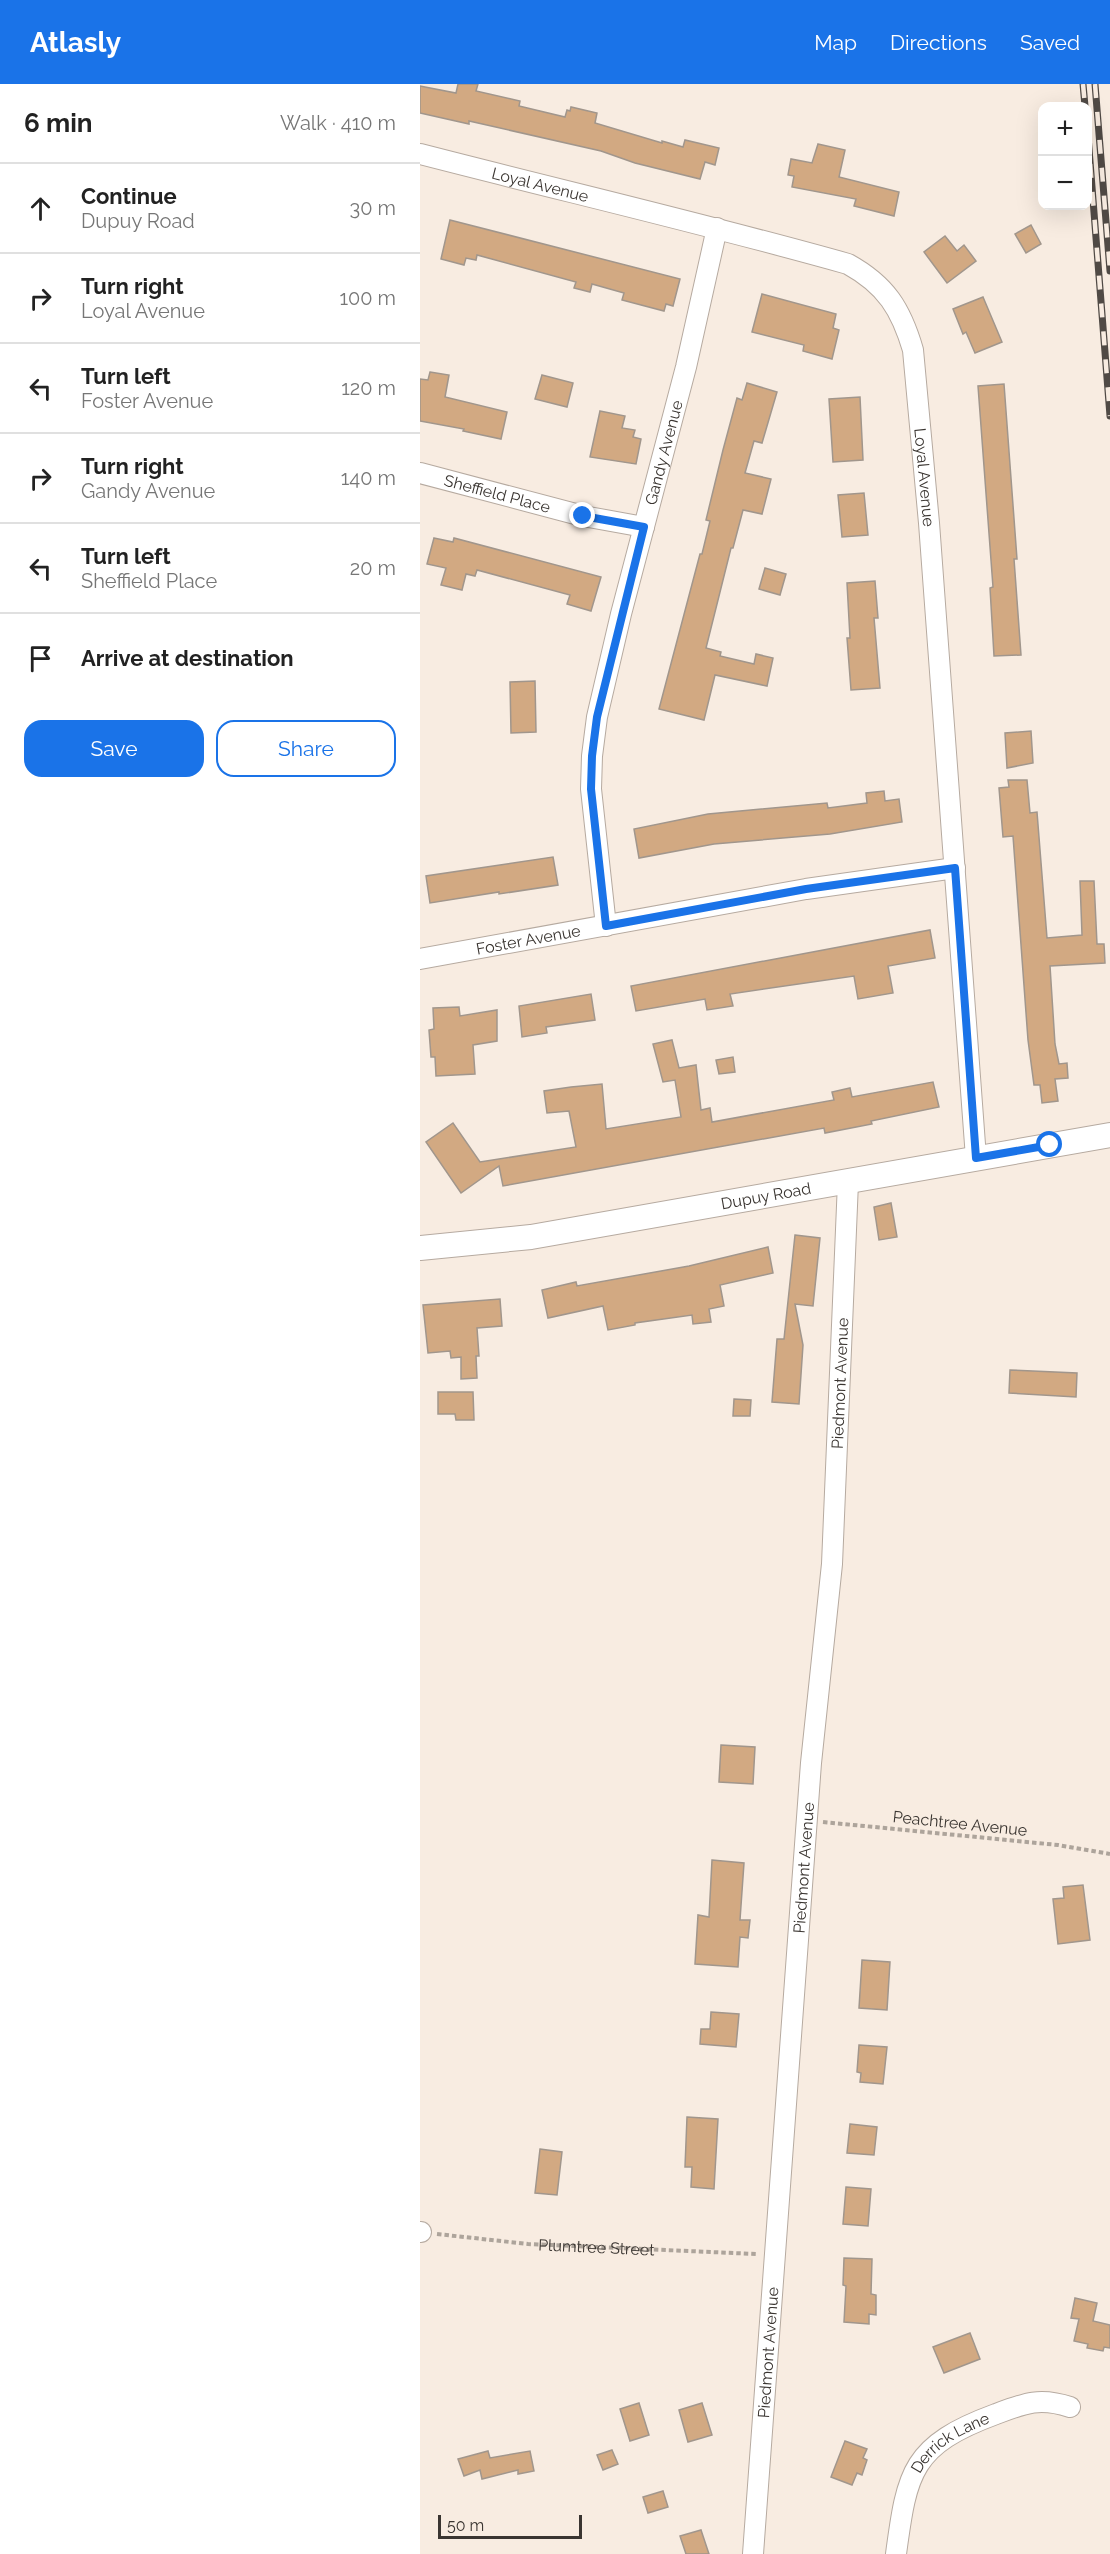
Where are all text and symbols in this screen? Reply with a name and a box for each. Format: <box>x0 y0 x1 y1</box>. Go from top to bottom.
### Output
text: Atlasly <box>30 26 121 59</box>
text: Map <box>814 30 857 55</box>
text: Directions <box>890 30 987 55</box>
text: Saved <box>1020 30 1080 55</box>
map controls <box>1038 102 1092 210</box>
button: + <box>1038 102 1092 156</box>
text: 6 min <box>24 108 93 138</box>
text: Walk · 410 m <box>280 111 396 135</box>
button: − <box>1038 156 1092 210</box>
street label: Loyal Avenue <box>490 164 591 206</box>
text: Continue <box>81 183 177 209</box>
icon: ahead <box>24 192 57 225</box>
text: 30 m <box>350 196 396 220</box>
text: Dupuy Road <box>81 209 195 233</box>
text: Turn right <box>81 273 184 299</box>
icon: right <box>24 282 57 315</box>
text: 100 m <box>339 286 396 310</box>
text: Loyal Avenue <box>81 299 205 323</box>
text: Turn left <box>81 363 171 389</box>
icon: left <box>24 372 57 405</box>
text: 120 m <box>341 376 396 400</box>
text: Foster Avenue <box>81 389 213 413</box>
street label: Gandy Avenue <box>641 398 687 507</box>
street label: Loyal Avenue <box>910 427 938 528</box>
text: Turn right <box>81 453 184 479</box>
icon: right <box>24 462 57 495</box>
text: 140 m <box>341 466 396 490</box>
street label: Sheffield Place <box>442 471 552 517</box>
text: Gandy Avenue <box>81 479 215 503</box>
route end <box>569 502 595 528</box>
text: Turn left <box>81 543 171 569</box>
icon: left <box>24 552 57 585</box>
text: 20 m <box>350 556 396 580</box>
text: Sheffield Place <box>81 569 217 593</box>
icon: arrive <box>24 642 57 675</box>
text: Arrive at destination <box>81 645 294 671</box>
button: Save <box>24 720 204 777</box>
button: Share <box>216 720 396 777</box>
street label: Foster Avenue <box>475 921 582 959</box>
route start <box>1036 1131 1062 1157</box>
street label: Dupuy Road <box>719 1179 812 1213</box>
street label: Piedmont Avenue <box>828 1317 852 1449</box>
street label: Piedmont Avenue <box>790 1802 818 1934</box>
street label: Peachtree Avenue <box>892 1807 1028 1840</box>
street label: Plumtree Street <box>538 2235 656 2260</box>
street label: Piedmont Avenue <box>754 2286 783 2419</box>
street label: Derrick Lane <box>907 2409 992 2476</box>
scale bar <box>438 2512 582 2540</box>
text: 50 m <box>447 2516 484 2535</box>

